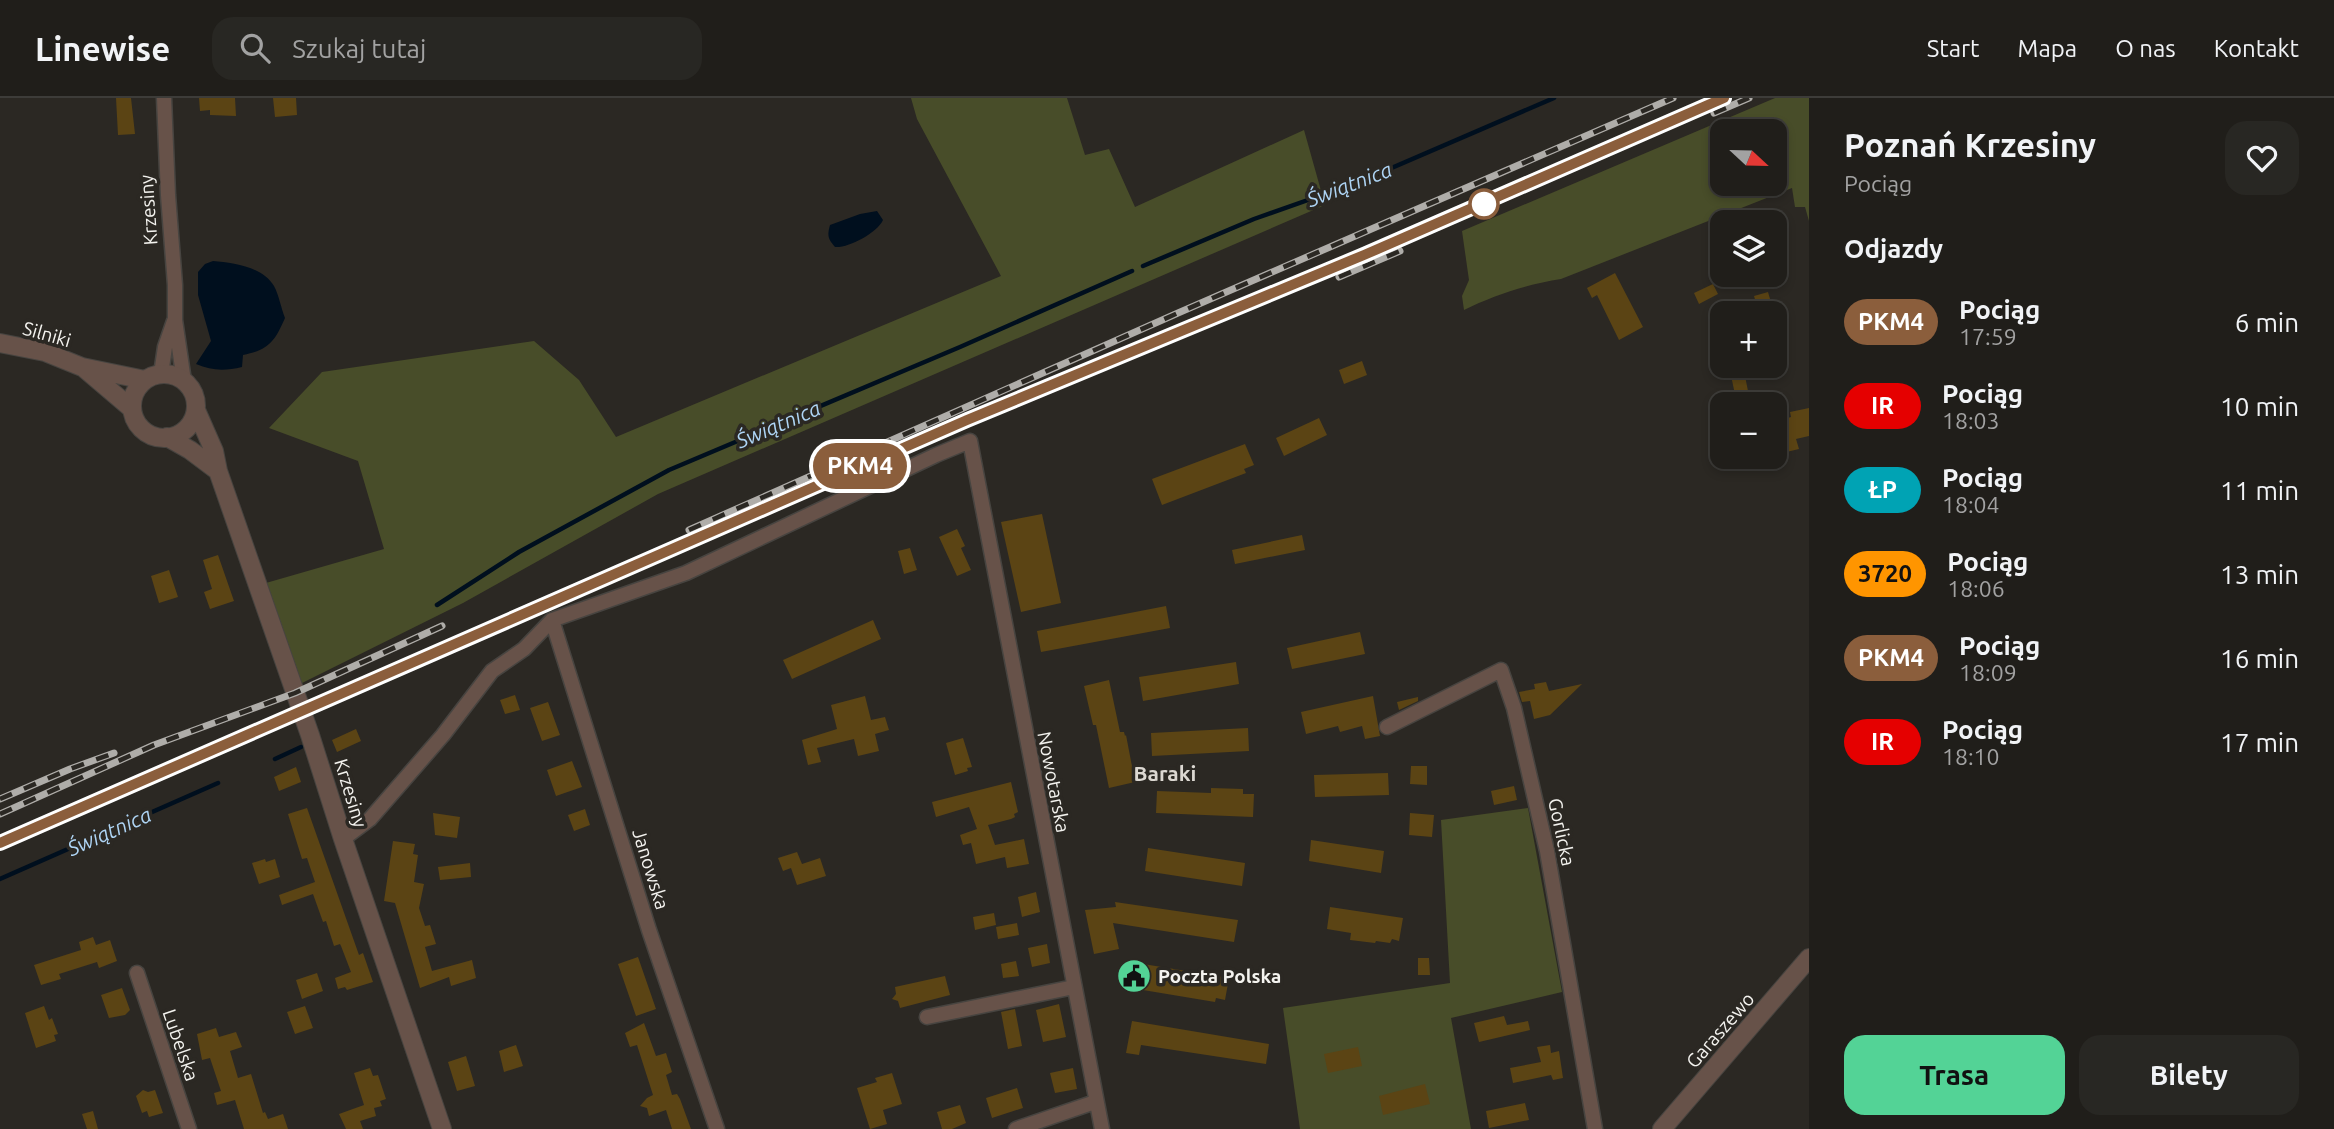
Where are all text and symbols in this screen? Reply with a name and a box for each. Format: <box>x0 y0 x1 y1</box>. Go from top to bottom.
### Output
search box <box>212 17 702 80</box>
icon: search <box>236 29 274 67</box>
text: Linewise <box>35 30 170 67</box>
text: Szukaj tutaj <box>292 34 426 63</box>
text: Start <box>1927 35 1980 62</box>
text: Mapa <box>2018 35 2077 62</box>
text: O nas <box>2115 35 2176 62</box>
text: Kontakt <box>2214 35 2299 62</box>
north arrow <box>1710 119 1787 196</box>
map controls <box>1710 119 1787 469</box>
button: heart <box>2225 121 2299 195</box>
text: Poznań Krzesiny <box>1844 126 2096 163</box>
water label: Świątnica <box>1302 157 1395 212</box>
text: Pociąg <box>1844 171 1912 196</box>
street label: Krzesiny <box>135 174 161 246</box>
unlabelled marker <box>1469 189 1499 219</box>
button: layers <box>1710 210 1787 287</box>
text: Odjazdy <box>1844 234 1943 263</box>
text: Pociąg <box>1959 295 2040 324</box>
button: + <box>1710 301 1787 378</box>
text: PKM4 <box>1858 308 1924 335</box>
text: 6 min <box>2235 308 2299 337</box>
street label: Silniki <box>20 317 74 351</box>
text: 17:59 <box>1959 324 2017 349</box>
text: Pociąg <box>1942 379 2023 408</box>
button: − <box>1710 392 1787 469</box>
text: IR <box>1871 392 1894 419</box>
text: 10 min <box>2220 392 2299 421</box>
water label: Świątnica <box>731 396 824 453</box>
text: 18:03 <box>1942 408 2000 433</box>
line badge: PKM4 <box>811 443 909 489</box>
text: PKM4 <box>827 452 893 479</box>
text: Pociąg <box>1942 463 2023 492</box>
text: ŁP <box>1868 476 1897 503</box>
text: 11 min <box>2220 476 2299 505</box>
text: 18:04 <box>1942 492 2000 517</box>
text: Pociąg <box>1947 547 2028 576</box>
text: 3720 <box>1858 560 1912 587</box>
text: 13 min <box>2220 560 2299 589</box>
text: 18:06 <box>1947 576 2005 601</box>
text: Pociąg <box>1959 631 2040 660</box>
text: PKM4 <box>1858 644 1924 671</box>
text: 16 min <box>2220 644 2299 673</box>
text: 18:09 <box>1959 660 2017 685</box>
text: Pociąg <box>1942 715 2023 744</box>
text: IR <box>1871 728 1894 755</box>
text: 17 min <box>2220 728 2299 757</box>
street label: Nowotarska <box>1033 730 1075 834</box>
text: 18:10 <box>1942 744 2000 769</box>
street label: Krzesiny <box>330 756 372 830</box>
district label: Baraki <box>1134 761 1196 785</box>
street label: Gorlicka <box>1544 796 1580 868</box>
water label: Świątnica <box>62 802 155 861</box>
street label: Janowska <box>628 826 674 912</box>
public building icon: Poczta Polska <box>1115 957 1153 995</box>
place label: Poczta Polska <box>1158 965 1281 987</box>
street label: Garaszewo <box>1681 988 1759 1072</box>
street label: Lubelska <box>158 1006 204 1084</box>
button: Trasa <box>1844 1035 2065 1115</box>
button: Bilety <box>2079 1035 2299 1115</box>

